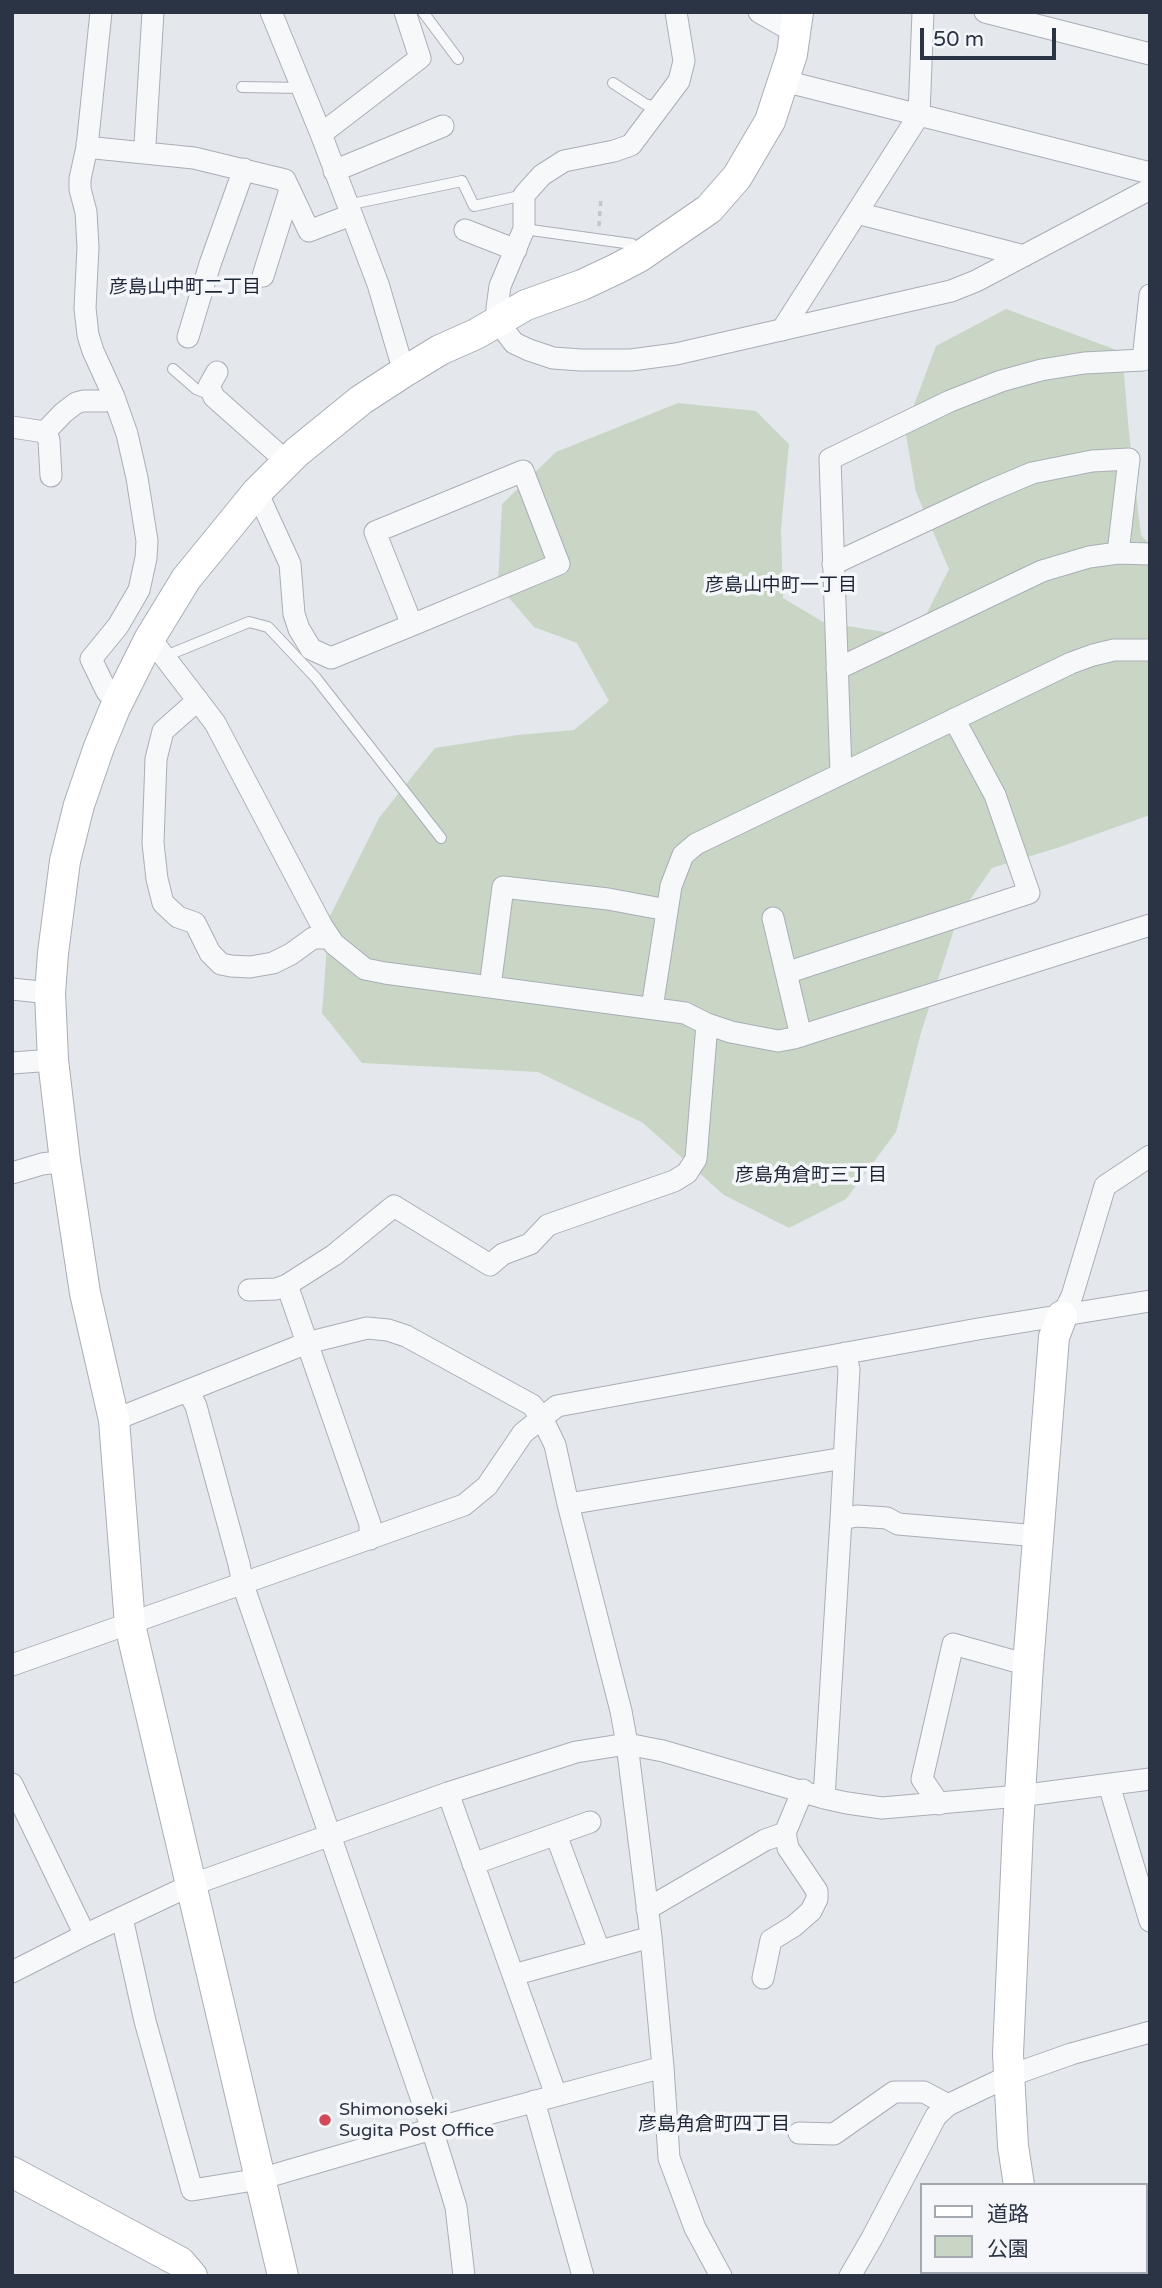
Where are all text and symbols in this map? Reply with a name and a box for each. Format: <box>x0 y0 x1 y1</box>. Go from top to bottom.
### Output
scale bar <box>924 14 1060 58</box>
text: 50 m <box>933 27 984 52</box>
district label: 彦島山中町二丁目 <box>109 277 261 299</box>
district label: 彦島山中町一丁目 <box>705 575 857 597</box>
district label: 彦島角倉町三丁目 <box>735 1165 887 1187</box>
place label: Shimonoseki Sugita Post Office <box>339 2099 494 2142</box>
marker: Shimonoseki Sugita Post Office <box>317 2112 333 2128</box>
district label: 彦島角倉町四丁目 <box>638 2114 790 2136</box>
legend <box>920 2183 1148 2274</box>
text: 道路 <box>987 2202 1029 2227</box>
text: 公園 <box>987 2237 1029 2262</box>

